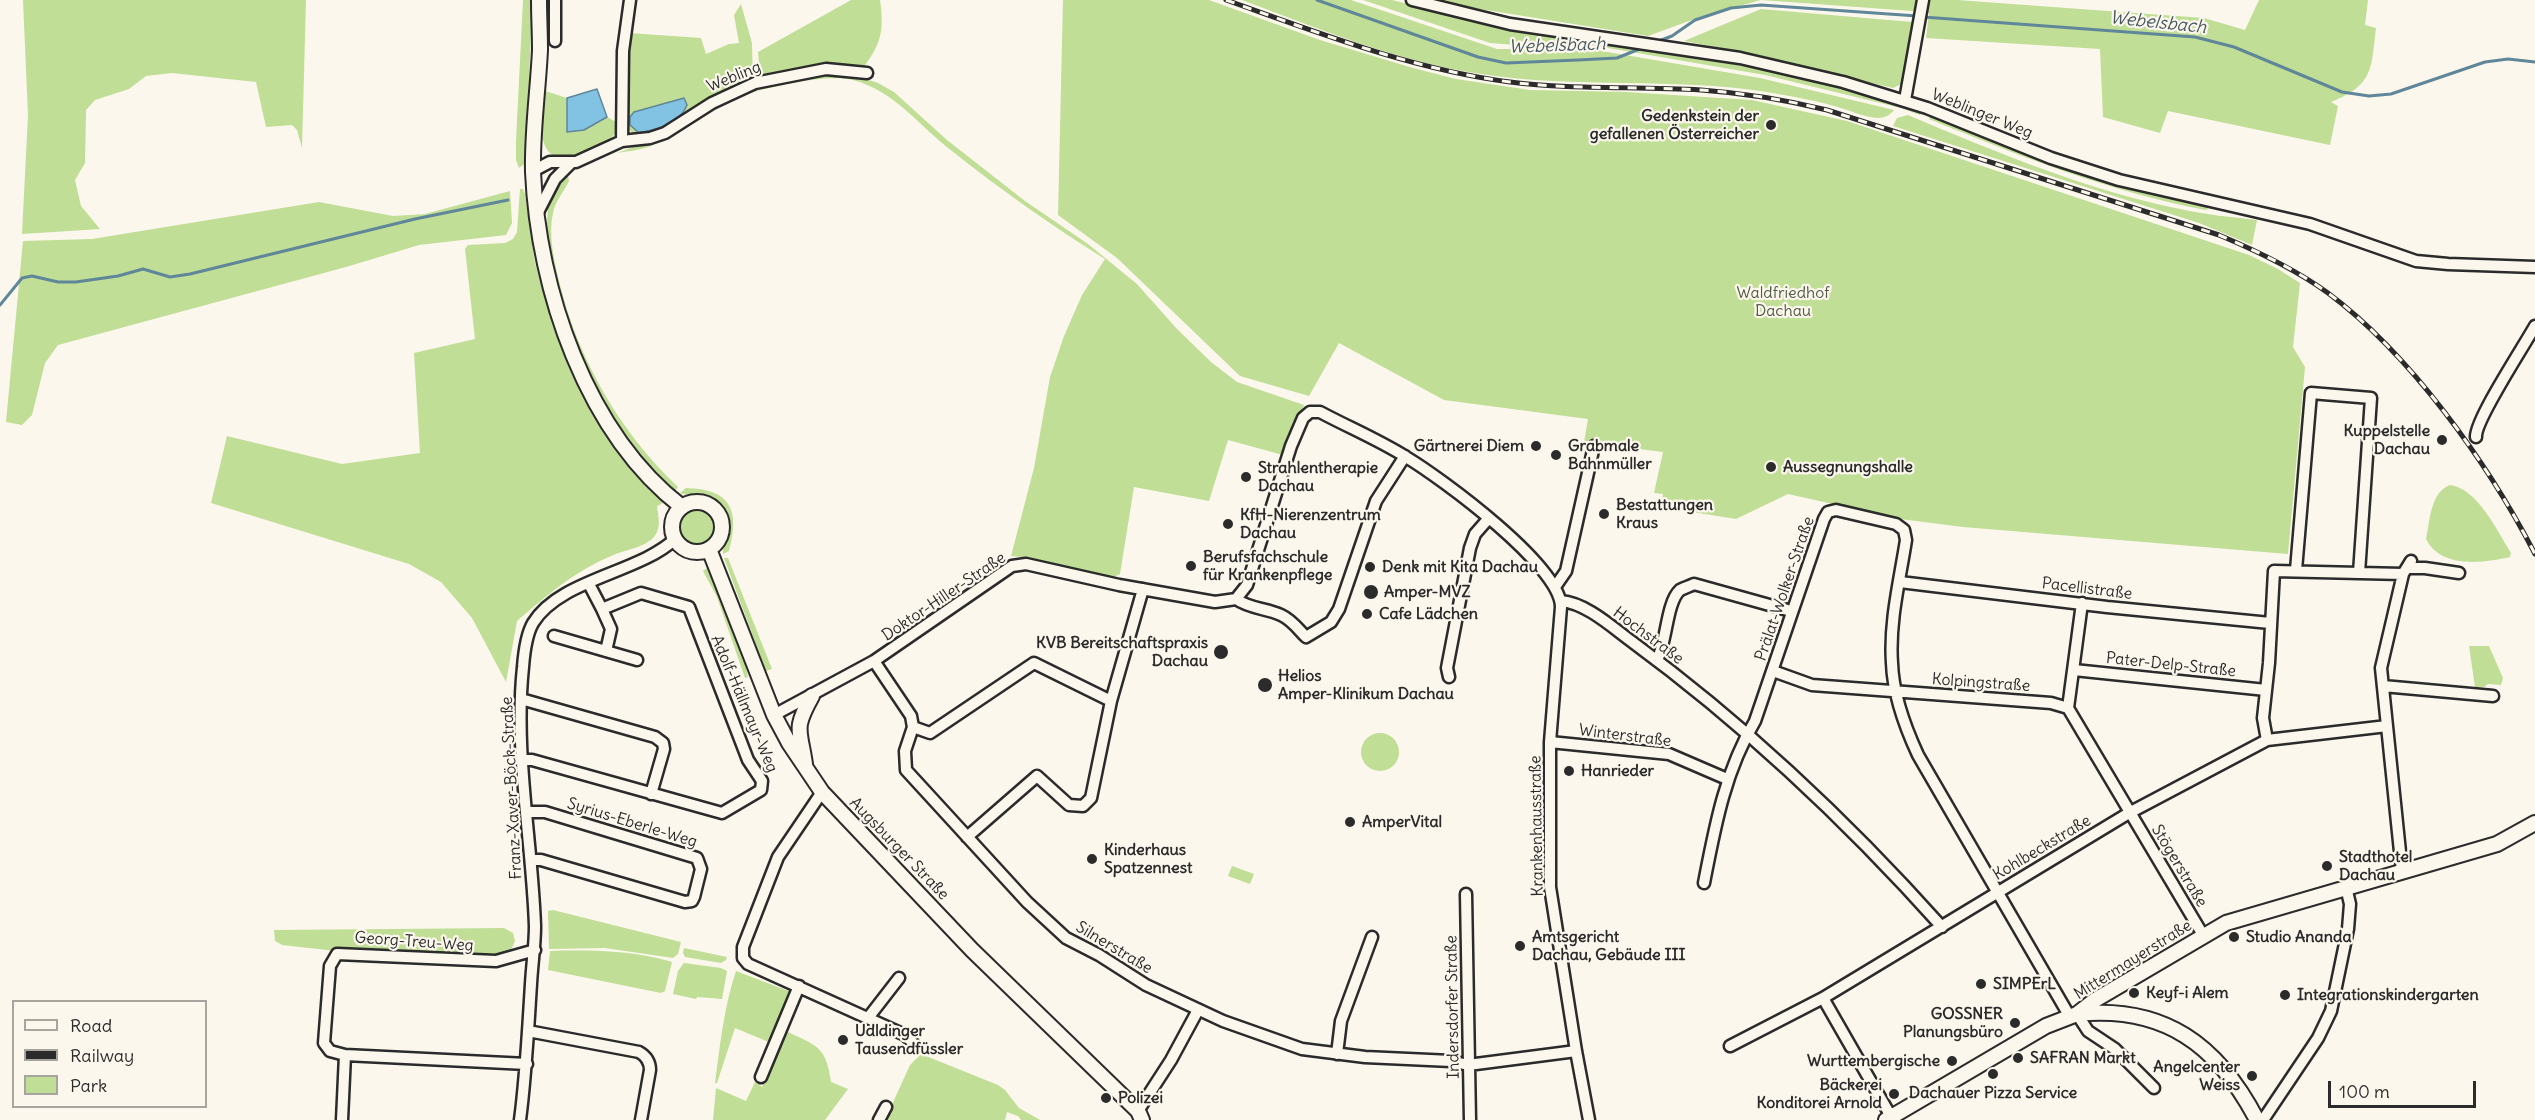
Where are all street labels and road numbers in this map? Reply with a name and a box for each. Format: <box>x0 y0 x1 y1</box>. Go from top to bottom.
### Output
street label: Webling <box>704 57 764 97</box>
street label: Weblinger Weg <box>1929 85 2035 143</box>
street label: Prälat-Wolker-Straße <box>1751 514 1819 664</box>
street label: Doktor-Hiller-Straße <box>879 549 1009 645</box>
street label: Pacellistraße <box>2041 574 2133 604</box>
street label: Hochstraße <box>1609 603 1687 669</box>
street label: Adolf-Hällmayr-Weg <box>706 632 782 776</box>
street label: Pater-Delp-Straße <box>2105 649 2237 681</box>
street label: Kolpingstraße <box>1931 670 2031 696</box>
street label: Franz-Xaver-Böck-Straße <box>498 696 526 880</box>
street label: Winterstraße <box>1578 721 1672 751</box>
street label: Krankenhausstraße <box>1526 755 1548 897</box>
street label: Syrius-Eberle-Weg <box>565 794 699 852</box>
street label: Augsburger Straße <box>845 794 953 904</box>
street label: Kohlbeckstraße <box>1990 811 2094 885</box>
street label: Stögerstraße <box>2147 821 2211 911</box>
street label: Mittermayerstraße <box>2071 916 2195 1004</box>
street label: Silnerstraße <box>1072 918 1156 978</box>
street label: Georg-Treu-Weg <box>354 928 474 956</box>
street label: Indersdorfer Straße <box>1442 935 1464 1079</box>

